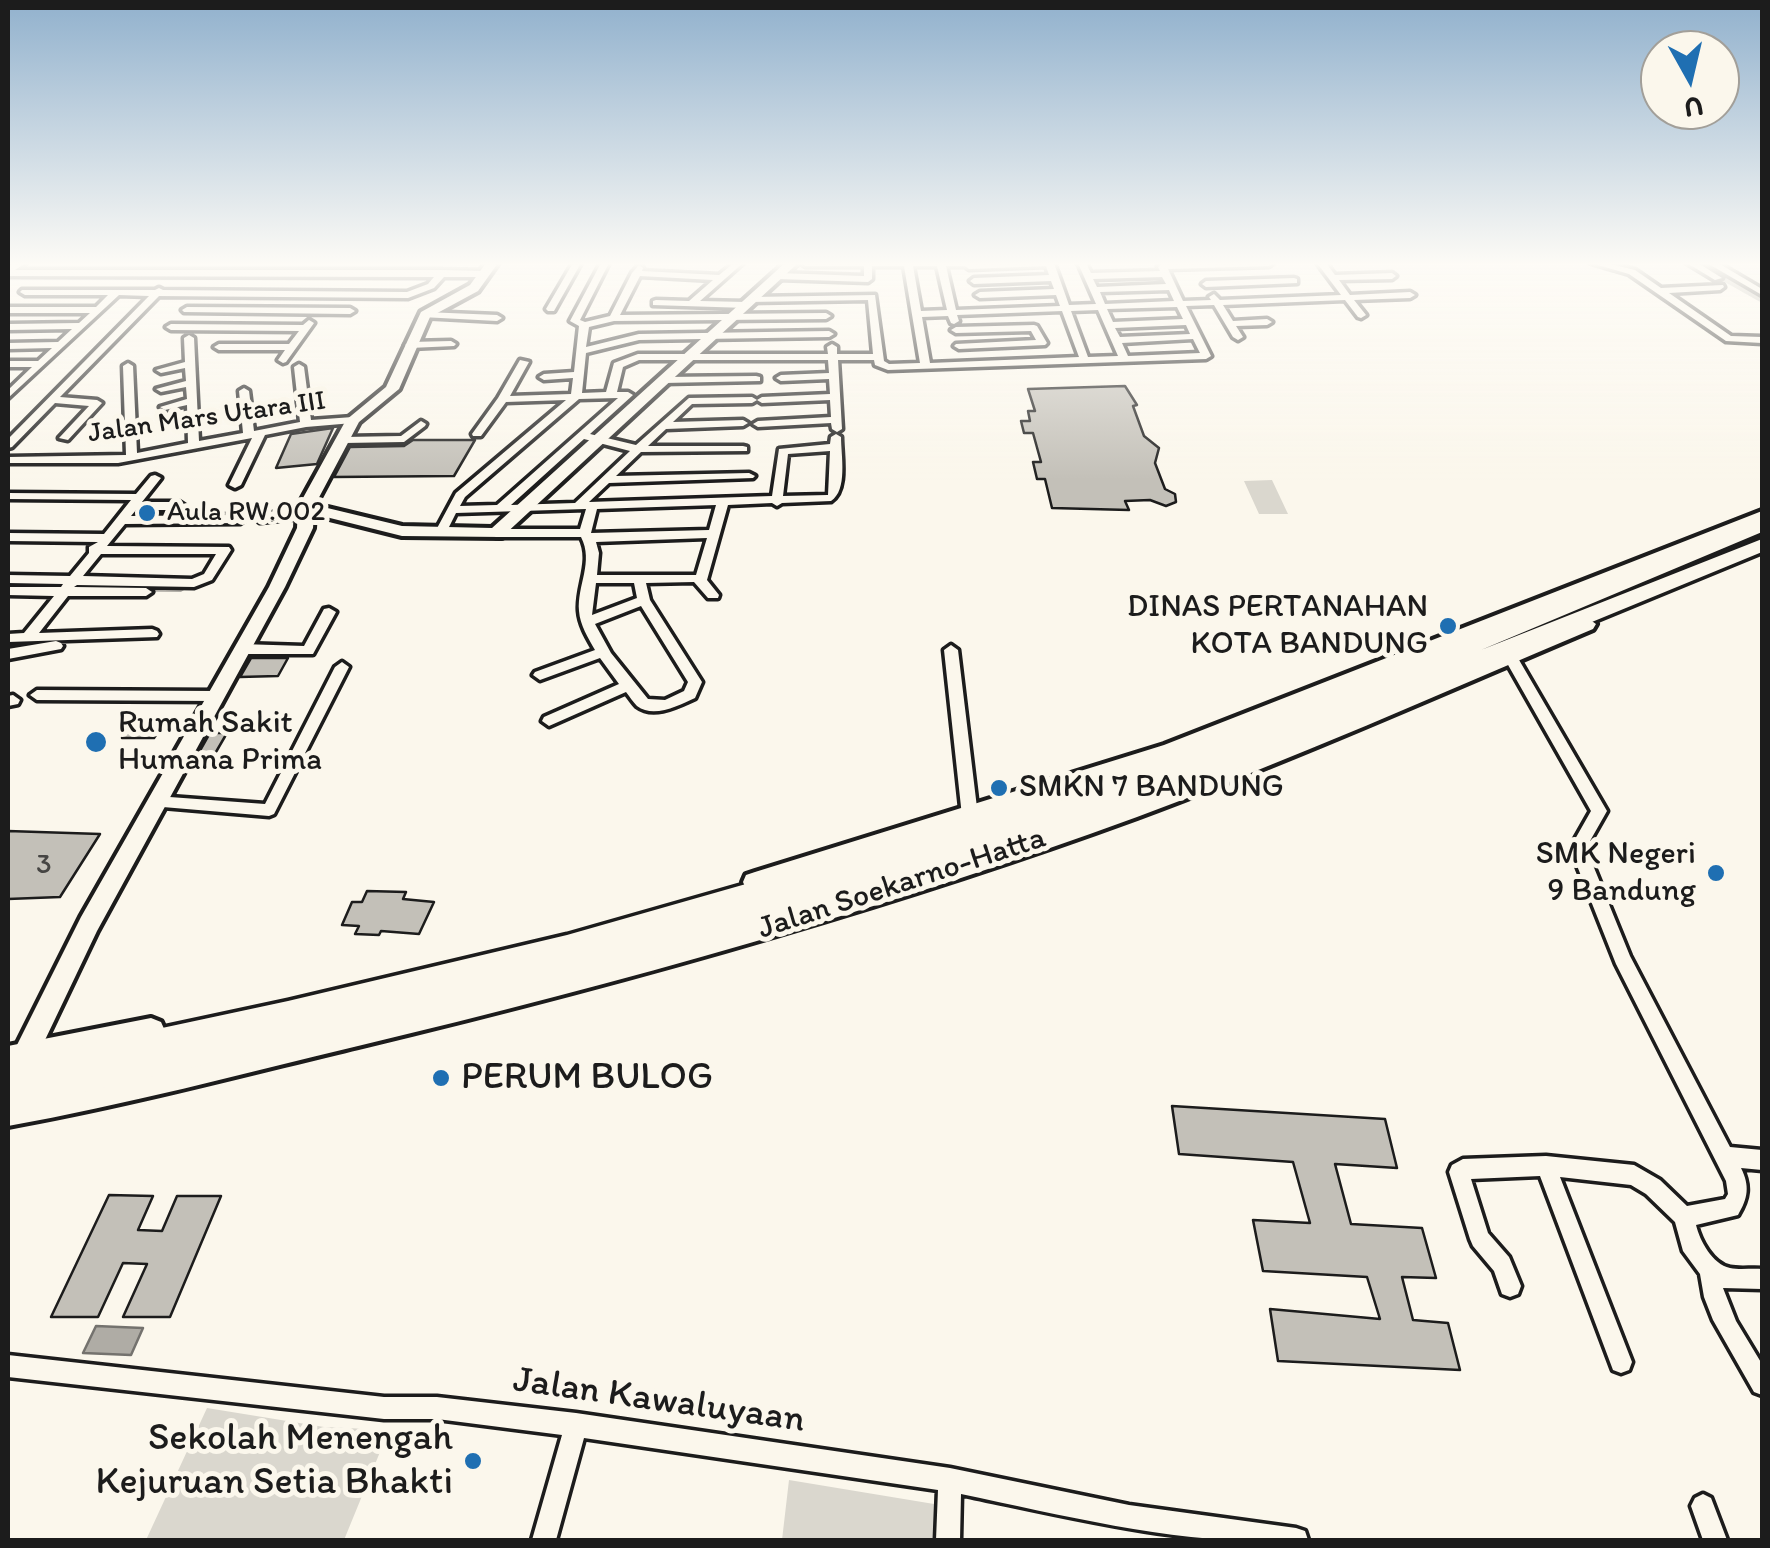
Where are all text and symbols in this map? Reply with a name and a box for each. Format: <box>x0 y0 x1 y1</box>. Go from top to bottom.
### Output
north arrow <box>1640 30 1740 130</box>
text: U <box>1682 90 1705 126</box>
street label: Jalan Mars Utara III <box>86 385 328 451</box>
place label: Aula RW.002 <box>167 496 325 530</box>
marker: Aula RW.002 <box>136 502 158 524</box>
place label: DINAS PERTANAHAN KOTA BANDUNG <box>1127 589 1428 664</box>
marker: DINAS PERTANAHAN KOTA BANDUNG <box>1437 615 1459 637</box>
place label: Rumah Sakit Humana Prima <box>118 705 322 780</box>
marker: Rumah Sakit Humana Prima <box>83 729 109 755</box>
place label: SMKN 7 BANDUNG <box>1019 769 1284 807</box>
marker: SMKN 7 BANDUNG <box>988 777 1010 799</box>
street label: Jalan Soekarno-Hatta <box>753 819 1051 949</box>
place label: SMK Negeri 9 Bandung <box>1536 836 1696 911</box>
house number: 3 <box>36 849 52 883</box>
marker: SMK Negeri 9 Bandung <box>1705 862 1727 884</box>
place label: PERUM BULOG <box>461 1055 713 1101</box>
marker: PERUM BULOG <box>430 1067 452 1089</box>
street label: Jalan Kawaluyaan <box>510 1358 808 1444</box>
place label: Sekolah Menengah Kejuruan Setia Bhakti <box>95 1416 453 1506</box>
marker: Sekolah Menengah Kejuruan Setia Bhakti <box>462 1450 484 1472</box>

